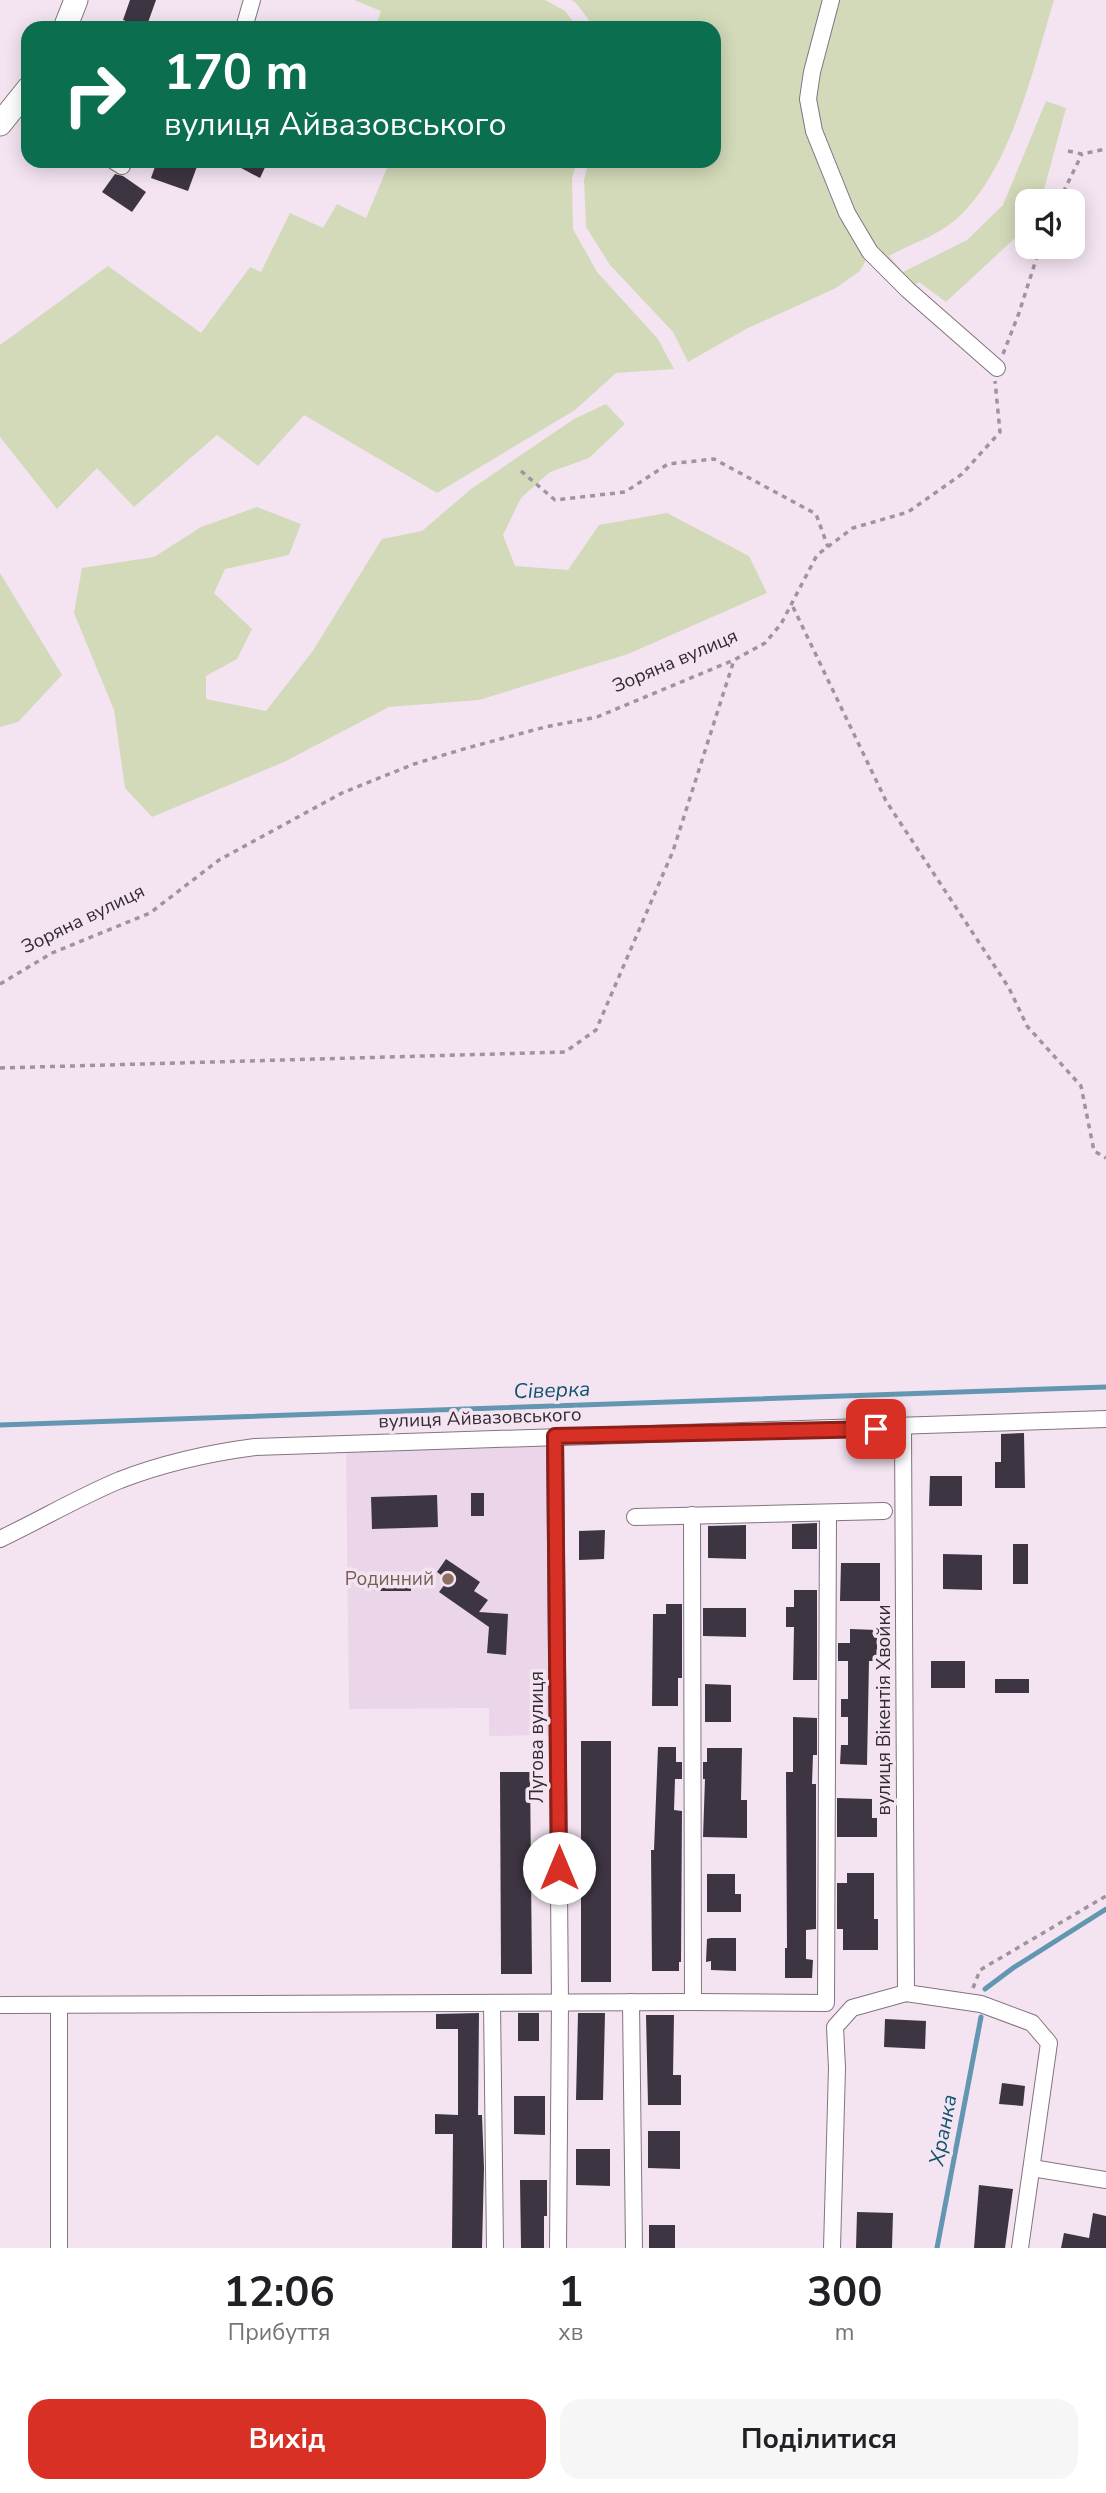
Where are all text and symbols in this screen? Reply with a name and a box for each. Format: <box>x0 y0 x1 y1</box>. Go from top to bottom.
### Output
text: 170 m <box>164 39 308 106</box>
icon: right <box>49 49 140 140</box>
text: вулиця Айвазовського <box>164 103 507 146</box>
map controls <box>1015 189 1085 259</box>
button: sound <box>1015 189 1085 259</box>
street label: Зоряна вулиця <box>608 623 742 699</box>
street label: Зоряна вулиця <box>17 878 149 960</box>
water label: Сіверка <box>513 1375 591 1405</box>
pin <box>846 1399 906 1459</box>
street label: вулиця Айвазовського <box>378 1401 582 1435</box>
icon: arrive <box>857 1410 895 1448</box>
place label: Родинний <box>345 1566 434 1592</box>
marker: Родинний <box>440 1571 456 1587</box>
street label: вулиця Вікентія Хвойки <box>871 1605 897 1816</box>
street label: Лугова вулиця <box>524 1671 550 1803</box>
position arrow <box>522 1831 596 1905</box>
water label: Хранка <box>922 2092 964 2169</box>
text: 12:06 <box>223 2264 335 2321</box>
text: 1 <box>558 2264 583 2321</box>
text: 300 <box>807 2264 882 2321</box>
text: Прибуття <box>228 2317 330 2348</box>
text: хв <box>558 2317 583 2348</box>
text: m <box>835 2317 855 2348</box>
button: Вихід <box>28 2399 546 2479</box>
button: Поділитися <box>560 2399 1078 2479</box>

